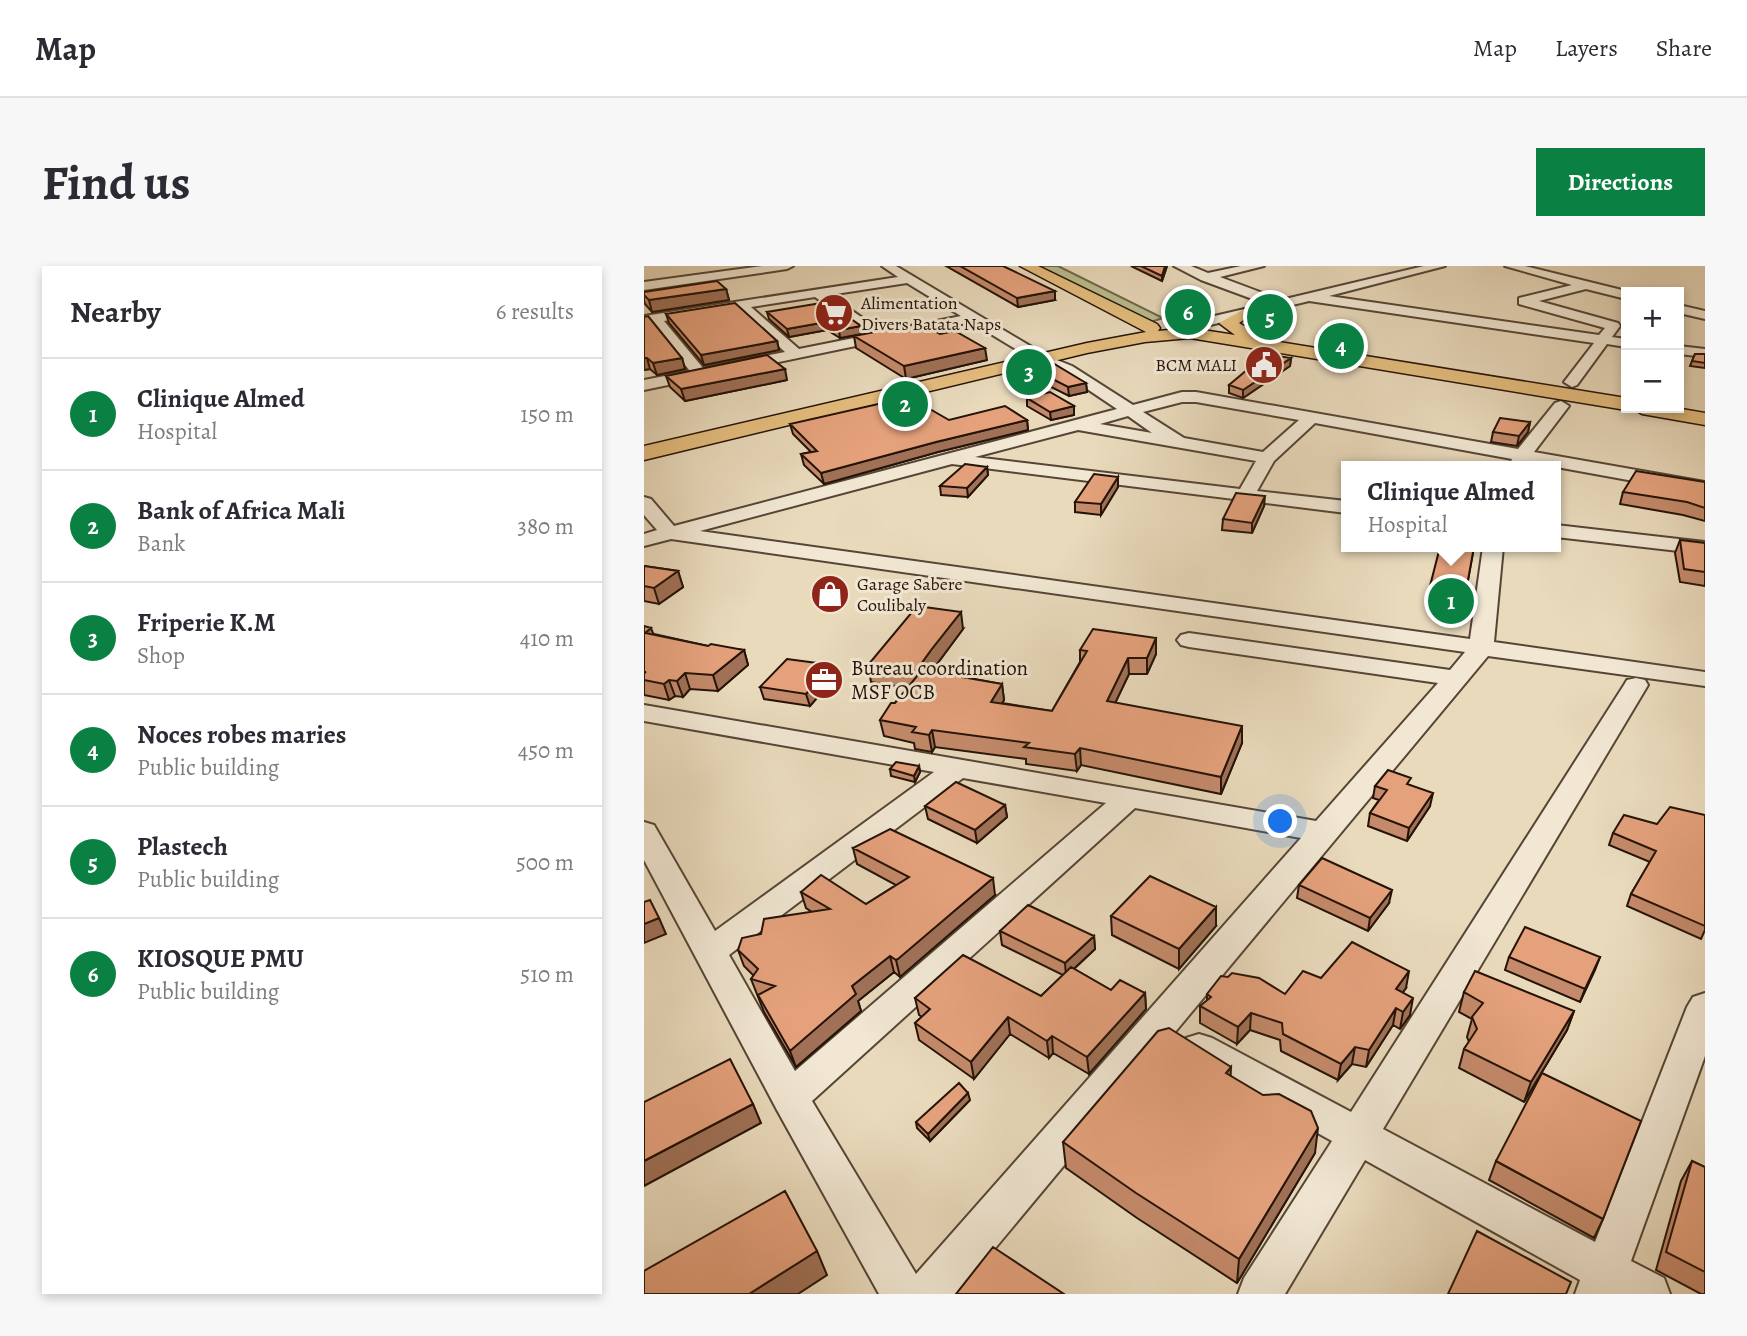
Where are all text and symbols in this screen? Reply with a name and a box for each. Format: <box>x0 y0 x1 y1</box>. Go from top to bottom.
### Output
text: Map <box>35 26 96 71</box>
text: Map <box>1473 32 1517 64</box>
text: Layers <box>1555 32 1618 64</box>
text: Share <box>1656 32 1712 64</box>
button: Directions <box>1536 148 1705 216</box>
text: Find us <box>42 149 190 216</box>
pin: 6 <box>1165 286 1211 338</box>
map controls <box>1621 287 1684 413</box>
button: + <box>1621 287 1684 350</box>
place label: Alimentation Divers Batata Naps <box>860 291 1001 336</box>
pin: 5 <box>1247 291 1293 343</box>
text: Nearby <box>70 292 161 332</box>
supermarket icon: Alimentation Divers Batata Naps <box>813 292 855 334</box>
text: 6 results <box>496 296 574 327</box>
pin: 4 <box>1318 320 1364 372</box>
public building icon: BCM MALI <box>1243 344 1285 386</box>
pin: 3 <box>1006 346 1052 398</box>
button: − <box>1621 350 1684 413</box>
place label: BCM MALI <box>1155 353 1237 377</box>
pin: 2 <box>882 378 928 430</box>
text: Clinique Almed <box>137 381 305 416</box>
text: 1 <box>89 399 97 430</box>
text: 150 m <box>520 399 574 430</box>
text: Hospital <box>137 416 217 447</box>
popup <box>1341 461 1561 552</box>
text: Clinique Almed <box>1367 474 1535 509</box>
text: Bank of Africa Mali <box>137 493 345 528</box>
text: Hospital <box>1367 509 1447 540</box>
text: 2 <box>87 511 99 542</box>
text: 380 m <box>517 511 574 542</box>
text: Bank <box>137 528 185 559</box>
place label: Garage Sabere Coulibaly <box>857 572 963 617</box>
shop icon: Garage Sabere Coulibaly <box>809 573 851 615</box>
pin: 1 <box>1428 575 1474 627</box>
text: Friperie K.M <box>137 605 276 640</box>
text: 3 <box>88 623 98 654</box>
text: 410 m <box>520 623 574 654</box>
text: Shop <box>137 640 185 671</box>
place label: Bureau coordination MSF OCB <box>851 654 1028 706</box>
office icon: Bureau coordination MSF OCB <box>803 659 845 701</box>
text: Noces robes maries <box>137 717 346 752</box>
text: 4 <box>88 735 98 766</box>
text: 450 m <box>518 735 574 766</box>
text: Public building <box>137 752 279 783</box>
your location <box>1263 804 1297 838</box>
text: Plastech <box>137 829 228 864</box>
text: 5 <box>88 847 98 878</box>
text: 500 m <box>516 847 574 878</box>
text: Public building <box>137 864 279 895</box>
text: KIOSQUE PMU <box>137 941 304 976</box>
text: 6 <box>88 959 98 990</box>
text: 510 m <box>520 959 574 990</box>
text: Public building <box>137 976 279 1007</box>

